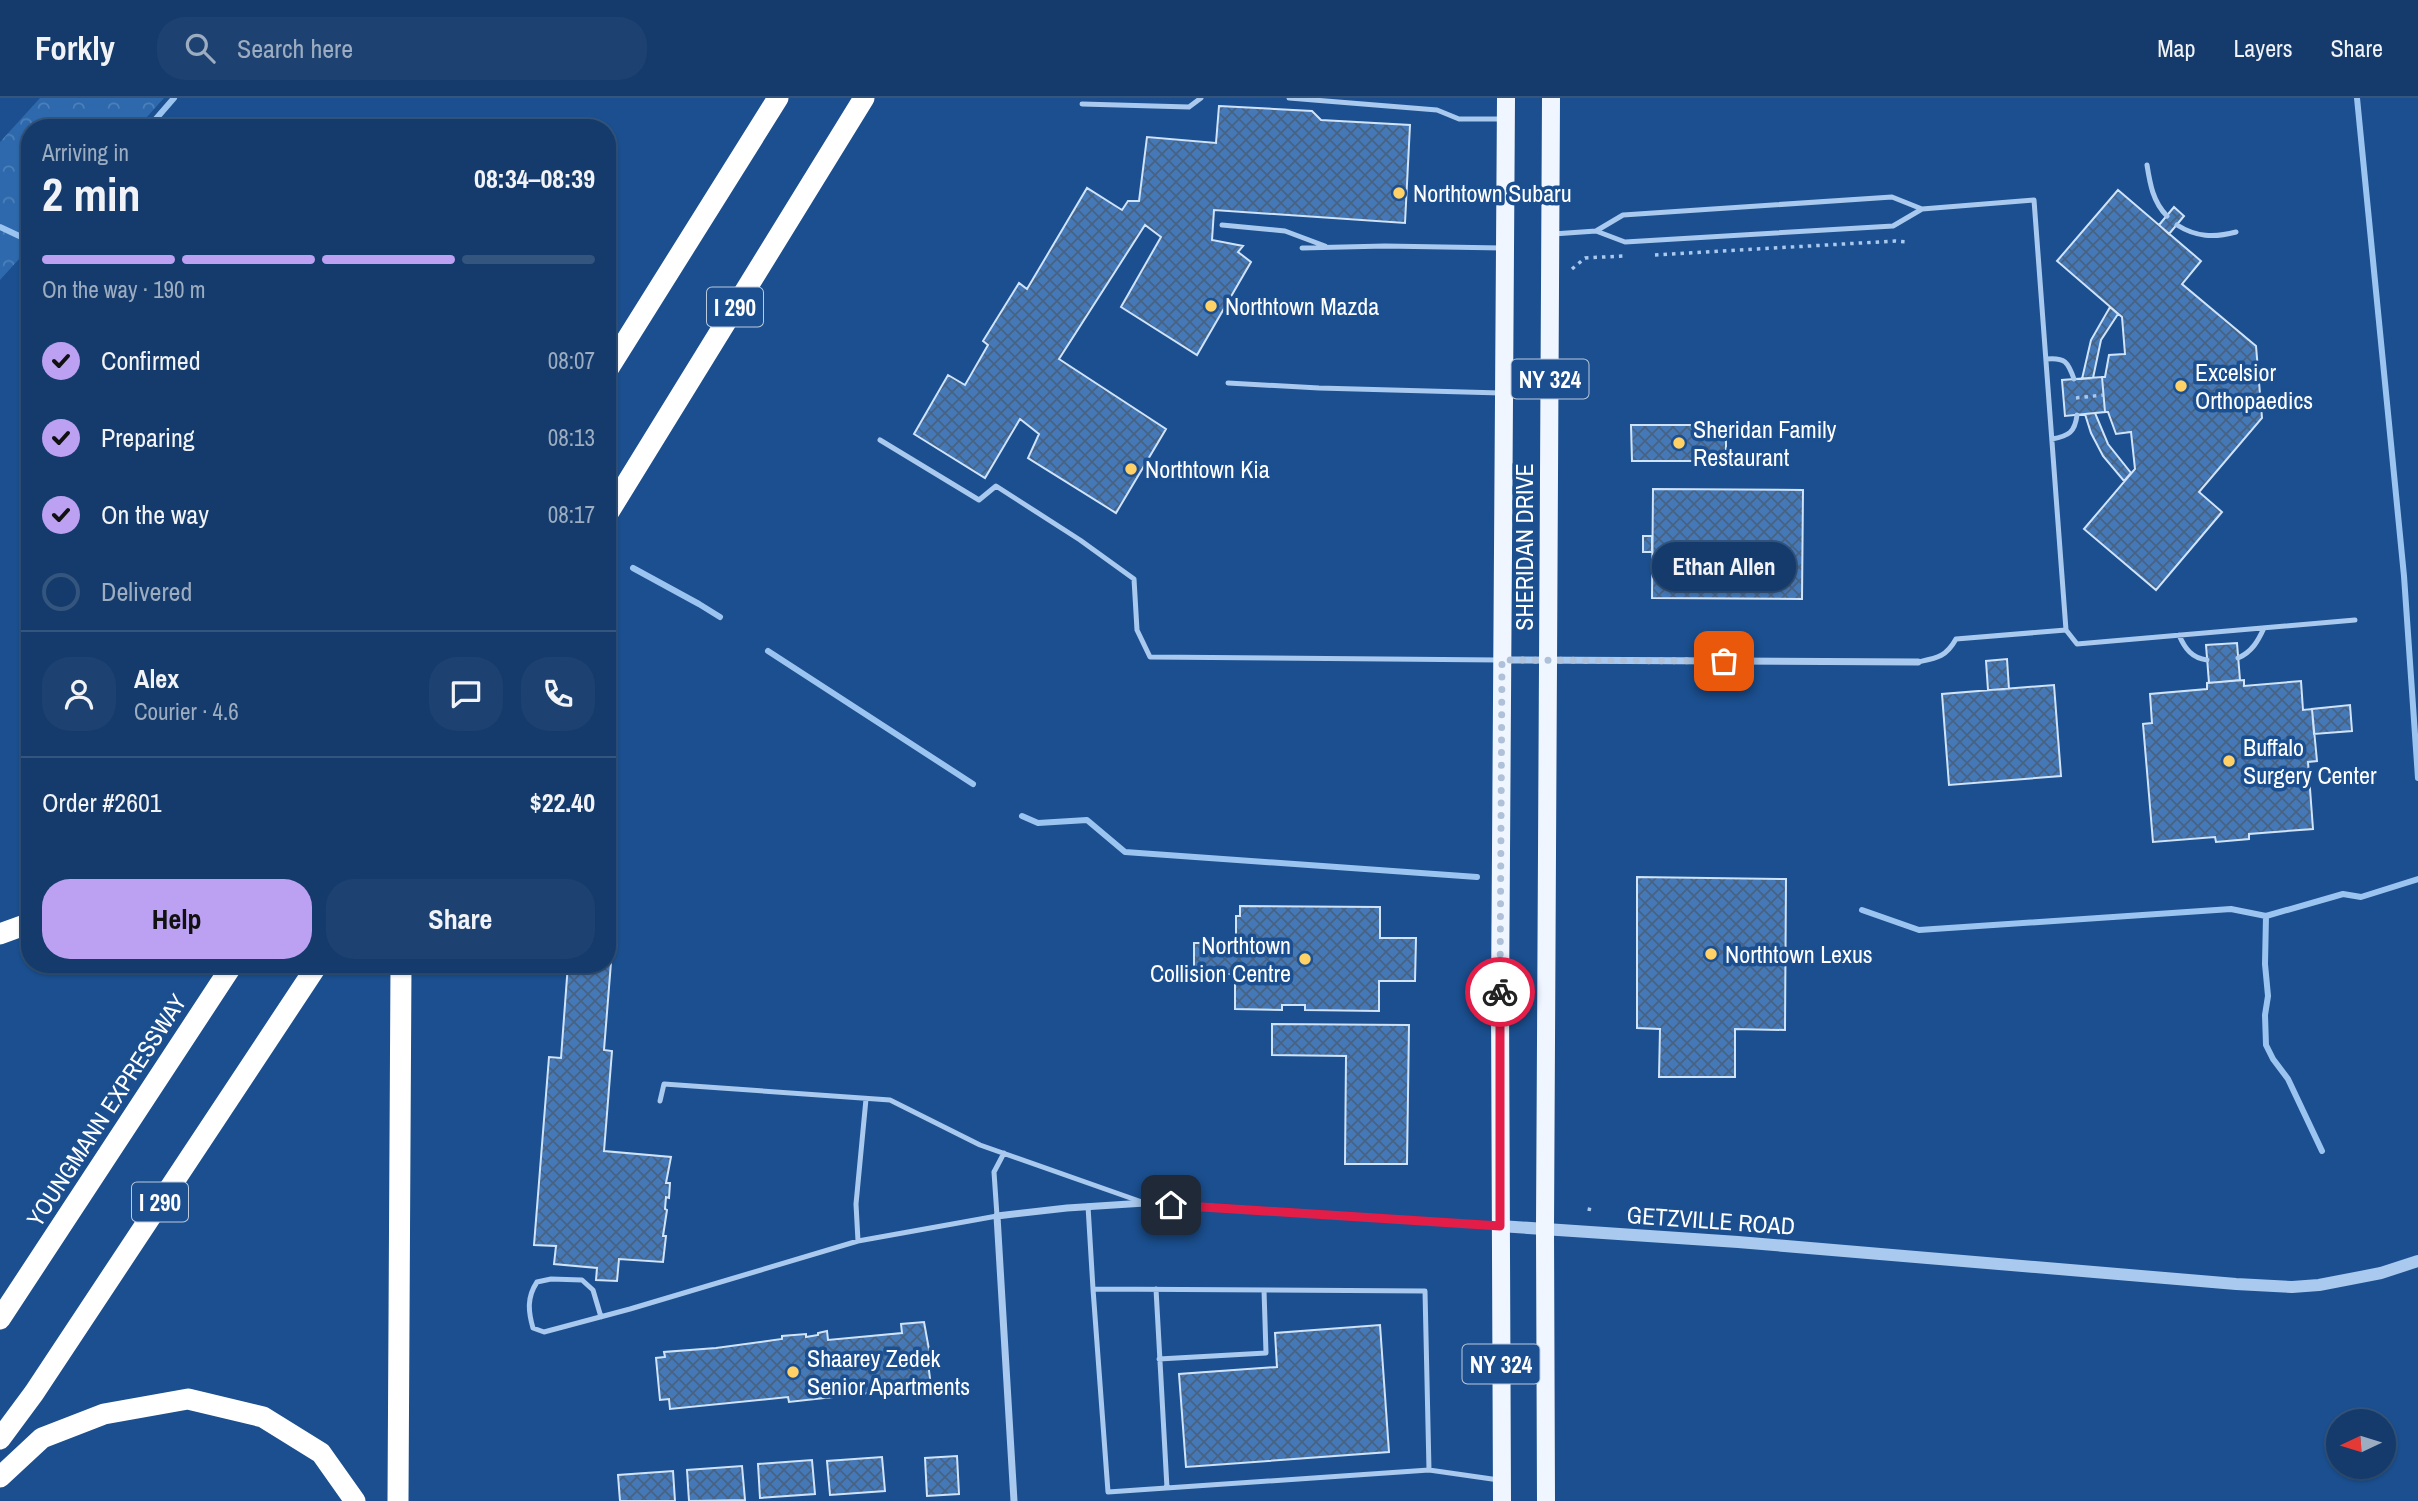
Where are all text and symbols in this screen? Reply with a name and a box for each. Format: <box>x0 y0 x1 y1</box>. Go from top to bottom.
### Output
search box <box>157 17 647 80</box>
text: Forkly <box>35 26 115 70</box>
icon: search <box>181 29 219 67</box>
text: Search here <box>237 31 353 66</box>
text: Map <box>2157 32 2195 64</box>
text: Layers <box>2233 32 2292 64</box>
text: Share <box>2330 32 2383 64</box>
text: Arriving in <box>42 137 129 168</box>
text: 08:34–08:39 <box>474 161 595 196</box>
text: 2 min <box>42 163 141 225</box>
place label: Northtown Subaru <box>1413 177 1572 209</box>
marker: Northtown Subaru <box>1391 185 1407 201</box>
text: On the way · 190 m <box>42 274 206 305</box>
road number: I 290 <box>707 288 763 327</box>
place label: Northtown Mazda <box>1225 290 1379 322</box>
marker: Northtown Mazda <box>1203 298 1219 314</box>
icon: check <box>42 342 80 380</box>
text: Confirmed <box>101 343 201 378</box>
text: 08:07 <box>548 345 595 376</box>
place label: Excelsior Orthopaedics <box>2195 356 2313 416</box>
road number: NY 324 <box>1512 360 1588 398</box>
marker: Excelsior Orthopaedics <box>2173 378 2189 394</box>
place label: Sheridan Family Restaurant <box>1693 413 1837 473</box>
icon: check <box>42 419 80 457</box>
text: Preparing <box>101 420 195 455</box>
text: 08:13 <box>548 422 595 453</box>
marker: Sheridan Family Restaurant <box>1671 435 1687 451</box>
place label: Northtown Kia <box>1145 453 1270 485</box>
marker: Northtown Kia <box>1123 461 1139 477</box>
street label: SHERIDAN DRIVE <box>1508 463 1540 631</box>
icon: check <box>42 496 80 534</box>
text: On the way <box>101 497 209 532</box>
text: 08:17 <box>548 499 595 530</box>
callout: Ethan Allen <box>1652 542 1796 591</box>
text: Ethan Allen <box>1672 551 1776 582</box>
text: Delivered <box>101 574 192 609</box>
pin <box>1694 631 1754 691</box>
icon: bag <box>1705 642 1743 680</box>
button: person <box>42 657 116 731</box>
button: chat <box>429 657 503 731</box>
button: phone <box>521 657 595 731</box>
text: Alex <box>134 661 179 696</box>
text: Courier · 4.6 <box>134 696 239 727</box>
place label: Buffalo Surgery Center <box>2243 731 2377 791</box>
marker: Buffalo Surgery Center <box>2221 753 2237 769</box>
text: Order #2601 <box>42 785 162 820</box>
text: $22.40 <box>530 785 595 820</box>
button: Help <box>42 879 312 959</box>
button: Share <box>326 879 595 959</box>
place label: Northtown Collision Centre <box>1150 929 1291 989</box>
place label: Northtown Lexus <box>1725 938 1873 970</box>
marker: Northtown Lexus <box>1703 946 1719 962</box>
marker: Northtown Collision Centre <box>1297 951 1313 967</box>
courier <box>1465 957 1535 1027</box>
icon: bike <box>1481 973 1519 1011</box>
street label: YOUNGMANN EXPRESSWAY <box>19 988 193 1232</box>
pin <box>1141 1175 1201 1235</box>
road number: I 290 <box>132 1182 188 1222</box>
icon: home <box>1152 1186 1190 1224</box>
street label: GETZVILLE ROAD <box>1626 1198 1796 1242</box>
place label: Shaarey Zedek Senior Apartments <box>807 1342 970 1402</box>
road number: NY 324 <box>1462 1344 1540 1384</box>
marker: Shaarey Zedek Senior Apartments <box>785 1364 801 1380</box>
north arrow <box>2326 1409 2396 1479</box>
map controls <box>2326 1409 2396 1479</box>

